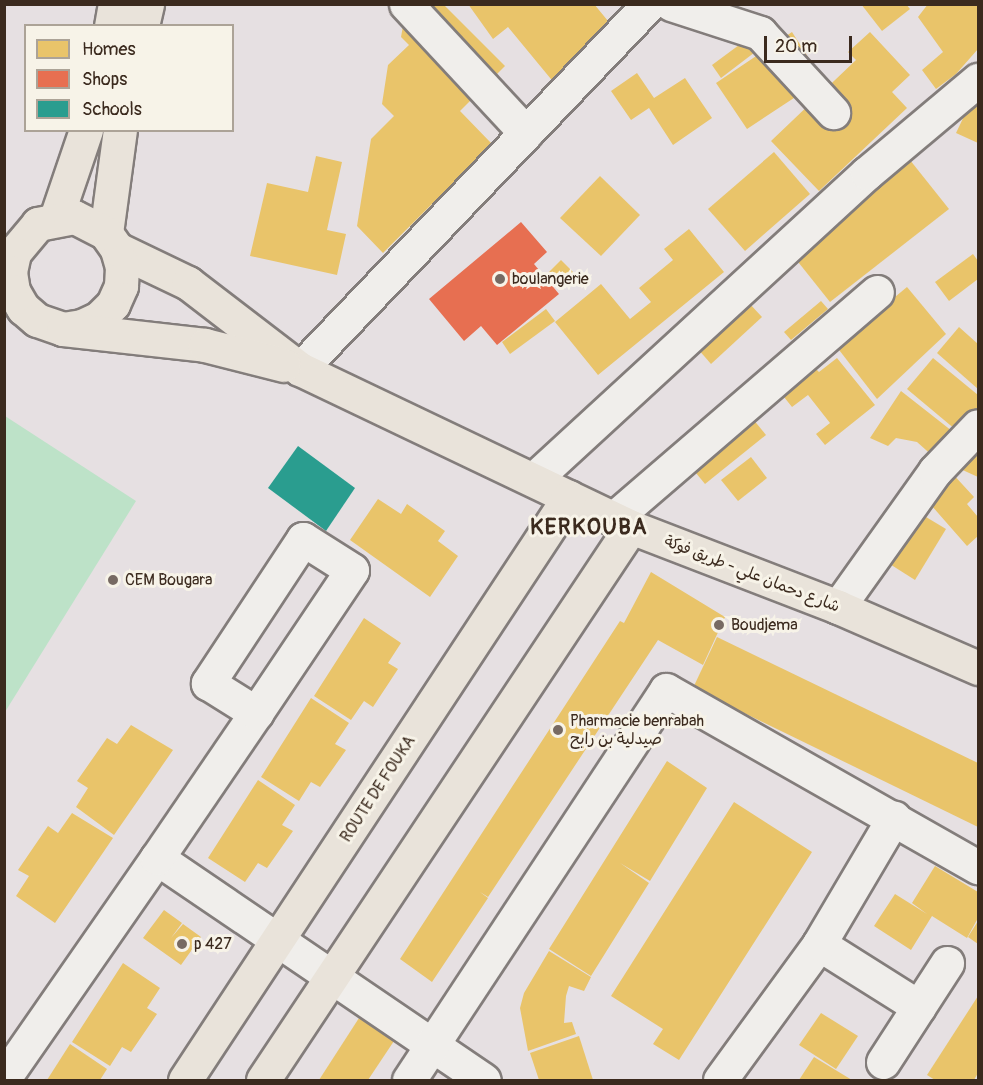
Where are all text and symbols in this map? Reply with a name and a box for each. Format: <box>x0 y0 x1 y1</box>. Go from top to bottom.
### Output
legend <box>24 24 234 132</box>
scale bar <box>767 24 856 62</box>
text: 20 m <box>775 35 817 58</box>
text: Homes <box>82 38 135 61</box>
text: Shops <box>82 68 127 91</box>
text: Schools <box>82 98 142 121</box>
place label: boulangerie <box>512 269 589 289</box>
marker: boulangerie <box>493 272 507 286</box>
district label: KERKOUBA <box>530 515 648 541</box>
street label: شارع دحمان علي - طريق فوكة <box>662 532 842 616</box>
place label: CEM Bougara <box>125 570 213 590</box>
marker: CEM Bougara <box>106 573 120 587</box>
place label: Boudjema <box>731 615 798 635</box>
marker: Boudjema <box>712 618 726 632</box>
place label: Pharmacie benrabah صيدلية بن رابح <box>570 711 704 749</box>
marker: Pharmacie benrabah صيدلية بن رابح <box>551 723 565 737</box>
street label: ROUTE DE FOUKA <box>336 732 420 846</box>
place label: p 427 <box>194 934 232 954</box>
marker: p 427 <box>175 937 189 951</box>

